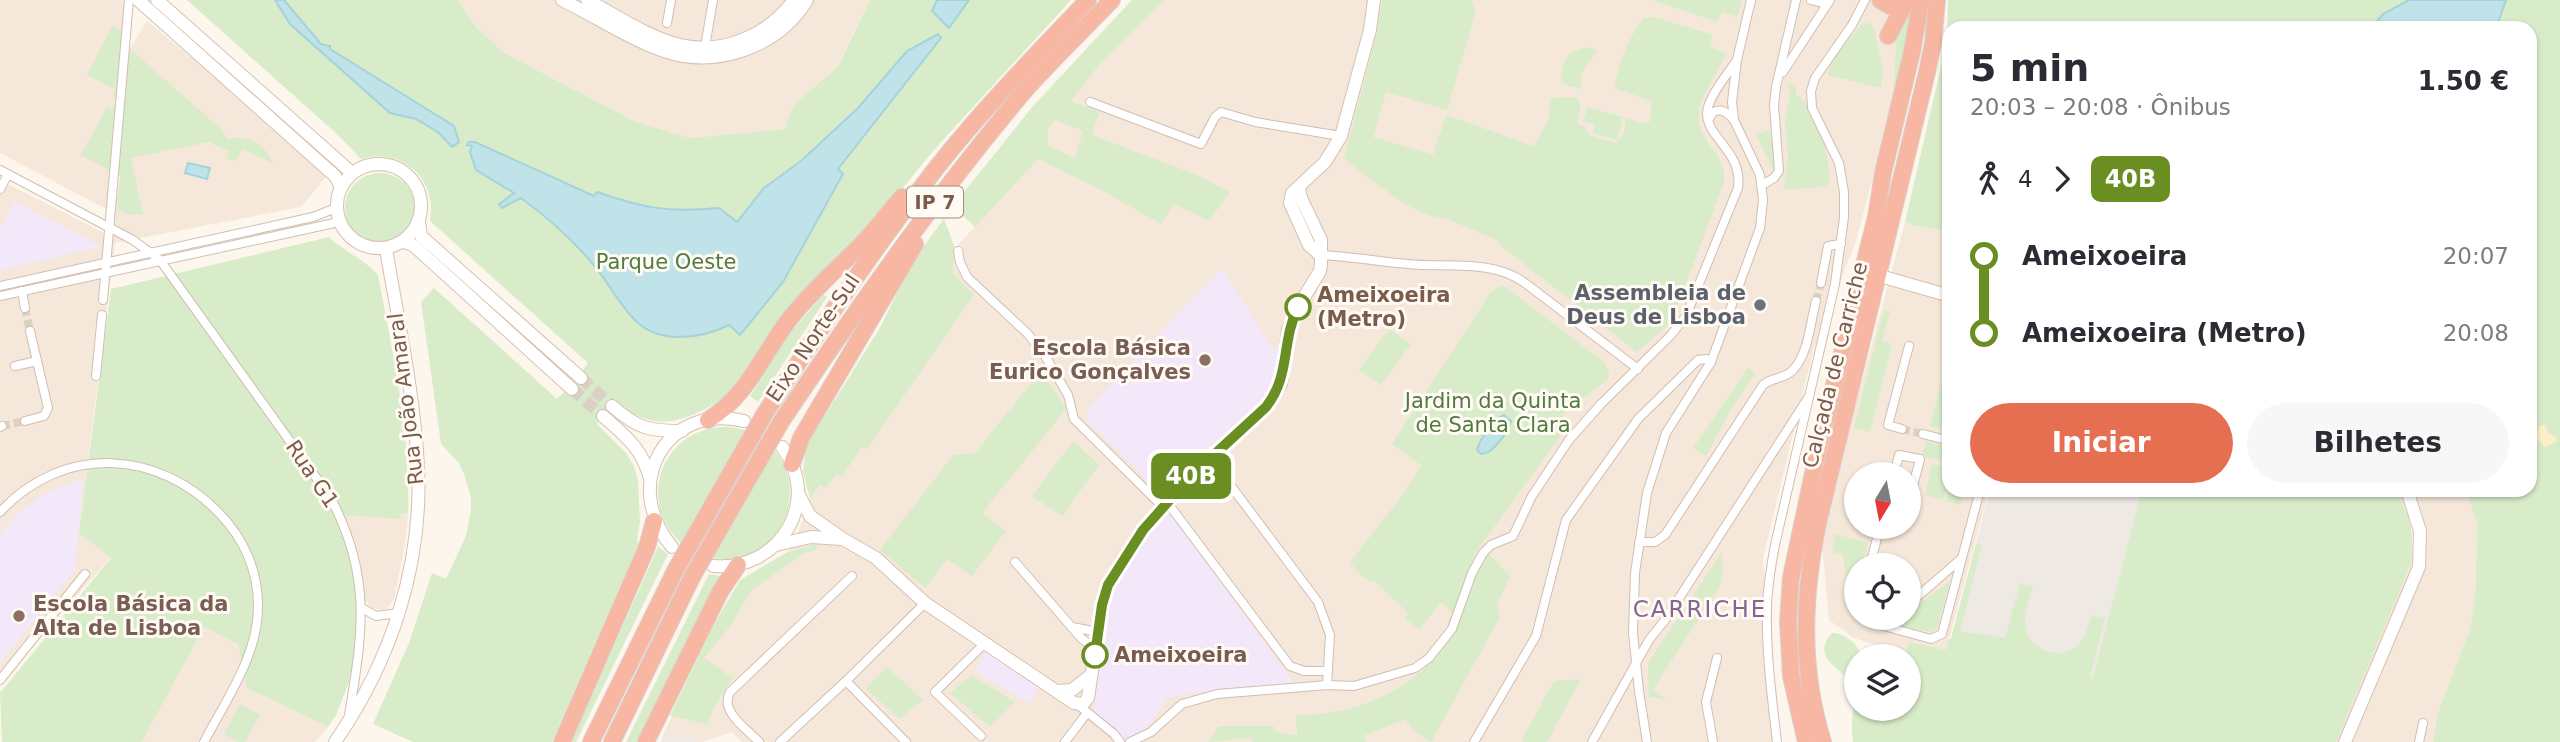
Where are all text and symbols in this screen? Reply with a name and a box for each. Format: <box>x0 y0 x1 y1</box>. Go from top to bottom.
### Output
text: 5 min <box>1970 46 2089 90</box>
text: 1.50 € <box>2418 66 2509 96</box>
text: 20:03 – 20:08 · Ônibus <box>1970 94 2231 120</box>
icon: walk <box>1970 160 2008 198</box>
icon: forward <box>2043 160 2081 198</box>
text: 40B <box>2105 165 2156 193</box>
text: 4 <box>2018 166 2033 192</box>
road number: IP 7 <box>907 186 963 218</box>
text: Ameixoeira <box>2022 241 2187 271</box>
text: 20:07 <box>2443 243 2509 269</box>
park label: Parque Oeste <box>596 250 736 274</box>
street label: Calçada de Carriche <box>1798 259 1872 471</box>
street label: Eixo Norte-Sul <box>761 270 865 406</box>
place label: Assembleia de Deus de Lisboa <box>1566 281 1746 329</box>
place label: Ameixoeira (Metro) <box>1317 283 1451 331</box>
marker: Ameixoeira (Metro) <box>1285 294 1311 320</box>
marker: Assembleia de Deus de Lisboa <box>1752 297 1768 313</box>
street label: Rua João Amaral <box>384 312 428 486</box>
text: Ameixoeira (Metro) <box>2022 318 2307 348</box>
text: 20:08 <box>2443 320 2509 346</box>
place label: Escola Básica Eurico Gonçalves <box>989 336 1191 384</box>
marker: Escola Básica Eurico Gonçalves <box>1197 352 1213 368</box>
park label: Jardim da Quinta de Santa Clara <box>1403 389 1581 437</box>
button: Iniciar <box>1970 403 2233 483</box>
button: Bilhetes <box>2247 403 2509 483</box>
street label: Rua G1 <box>281 436 343 512</box>
line badge: 40B <box>1151 453 1231 499</box>
text: 40B <box>1165 462 1217 490</box>
north arrow <box>1844 462 1922 539</box>
map controls <box>1844 462 1921 721</box>
button: locate <box>1844 553 1921 630</box>
place label: Escola Básica da Alta de Lisboa <box>33 592 228 640</box>
district label: CARRICHE <box>1633 596 1767 622</box>
marker: Escola Básica da Alta de Lisboa <box>11 608 27 624</box>
marker: Ameixoeira <box>1082 642 1108 668</box>
place label: Ameixoeira <box>1114 643 1248 667</box>
button: layers <box>1844 644 1921 721</box>

